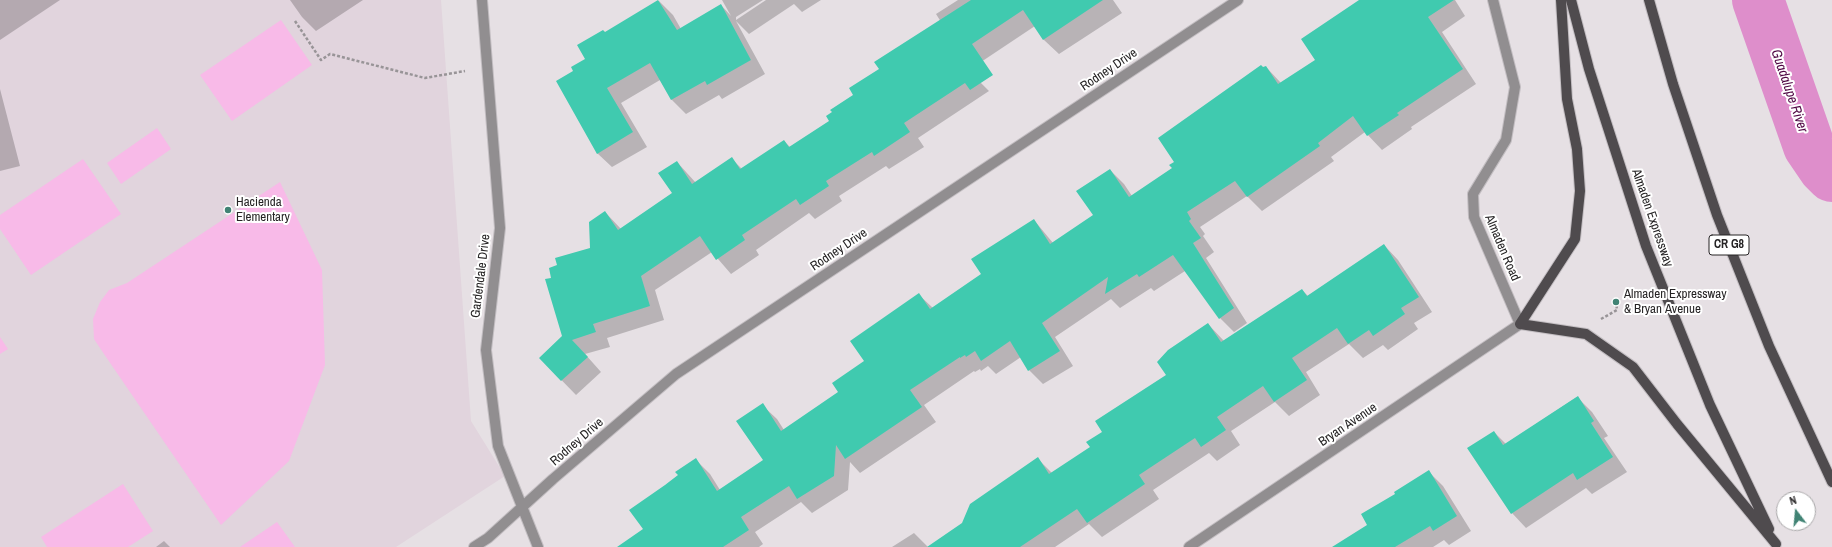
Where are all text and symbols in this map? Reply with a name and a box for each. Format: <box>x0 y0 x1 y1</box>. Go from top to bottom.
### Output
street label: Rodney Drive <box>1078 45 1140 95</box>
water label: Guadalupe River <box>1767 47 1811 135</box>
street label: Almaden Expressway <box>1628 167 1676 269</box>
place label: Hacienda Elementary <box>236 195 290 226</box>
marker: Hacienda Elementary <box>223 205 233 215</box>
street label: Almaden Road <box>1481 212 1523 284</box>
street label: Rodney Drive <box>808 225 870 275</box>
street label: Gardendale Drive <box>468 233 494 319</box>
road number: CR G8 <box>1709 235 1749 255</box>
place label: Almaden Expressway & Bryan Avenue <box>1624 287 1726 318</box>
marker: Almaden Expressway & Bryan Avenue <box>1611 297 1621 307</box>
street label: Bryan Avenue <box>1316 400 1380 450</box>
street label: Rodney Drive <box>547 415 607 469</box>
north arrow <box>1776 491 1816 531</box>
text: N <box>1788 493 1798 508</box>

